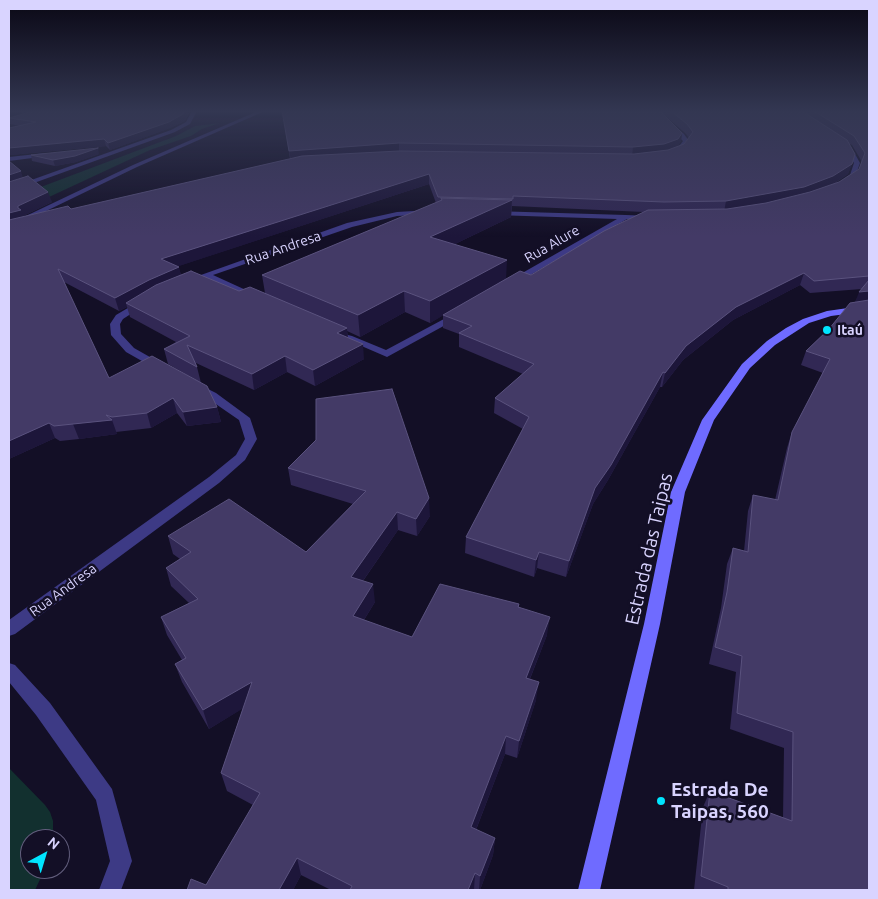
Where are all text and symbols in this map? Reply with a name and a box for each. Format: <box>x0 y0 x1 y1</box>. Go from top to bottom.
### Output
street label: Rua Alure <box>521 222 583 266</box>
street label: Rua Andresa <box>243 227 323 269</box>
place label: Itaú <box>837 322 863 338</box>
marker: Itaú <box>821 324 833 336</box>
street label: Estrada das Taipas <box>620 471 678 627</box>
street label: Rua Andresa <box>26 560 100 620</box>
place label: Estrada De Taipas, 560 <box>671 779 769 823</box>
marker: Estrada De Taipas, 560 <box>655 795 667 807</box>
north arrow <box>20 829 70 879</box>
text: N <box>45 834 63 853</box>

